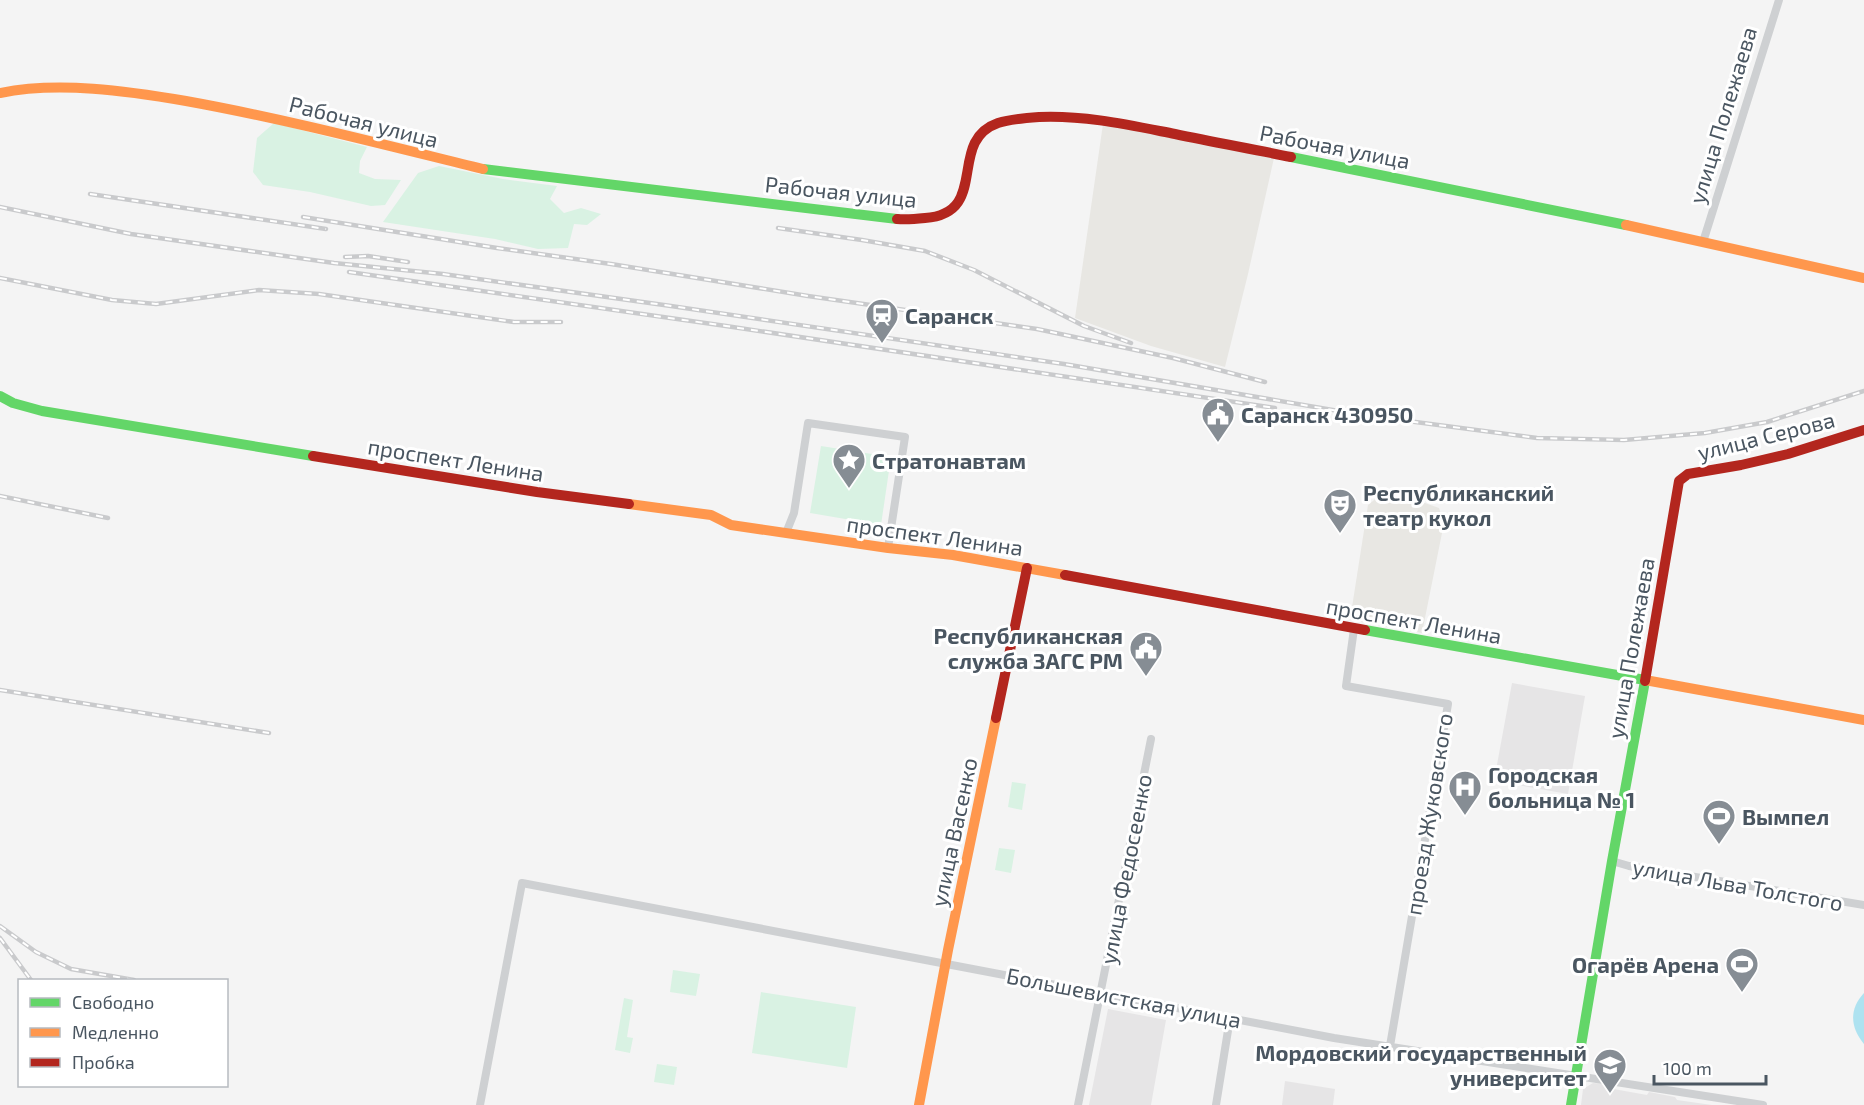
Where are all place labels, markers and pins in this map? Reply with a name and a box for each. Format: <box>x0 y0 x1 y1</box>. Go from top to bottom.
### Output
station icon: Саранск <box>864 297 900 344</box>
place label: Саранск <box>905 302 993 328</box>
public building icon: Саранск 430950 <box>1200 396 1236 443</box>
place label: Саранск 430950 <box>1241 401 1414 427</box>
place icon: Стратонавтам <box>831 442 867 489</box>
place label: Стратонавтам <box>872 447 1026 473</box>
place label: Республиканский театр кукол <box>1363 479 1554 530</box>
theatre icon: Республиканский театр кукол <box>1322 487 1358 534</box>
place label: Республиканская служба ЗАГС РМ <box>934 622 1123 673</box>
public building icon: Республиканская служба ЗАГС РМ <box>1128 630 1164 677</box>
place label: Городская больница № 1 <box>1488 761 1635 812</box>
hospital icon: Городская больница № 1 <box>1447 769 1483 816</box>
sports icon: Вымпел <box>1701 798 1737 845</box>
place label: Вымпел <box>1742 803 1829 829</box>
sports icon: Огарёв Арена <box>1724 946 1760 993</box>
place label: Огарёв Арена <box>1572 951 1719 977</box>
place label: Мордовский государственный университет <box>1255 1039 1587 1090</box>
school or university icon: Мордовский государственный университет <box>1592 1047 1628 1094</box>

